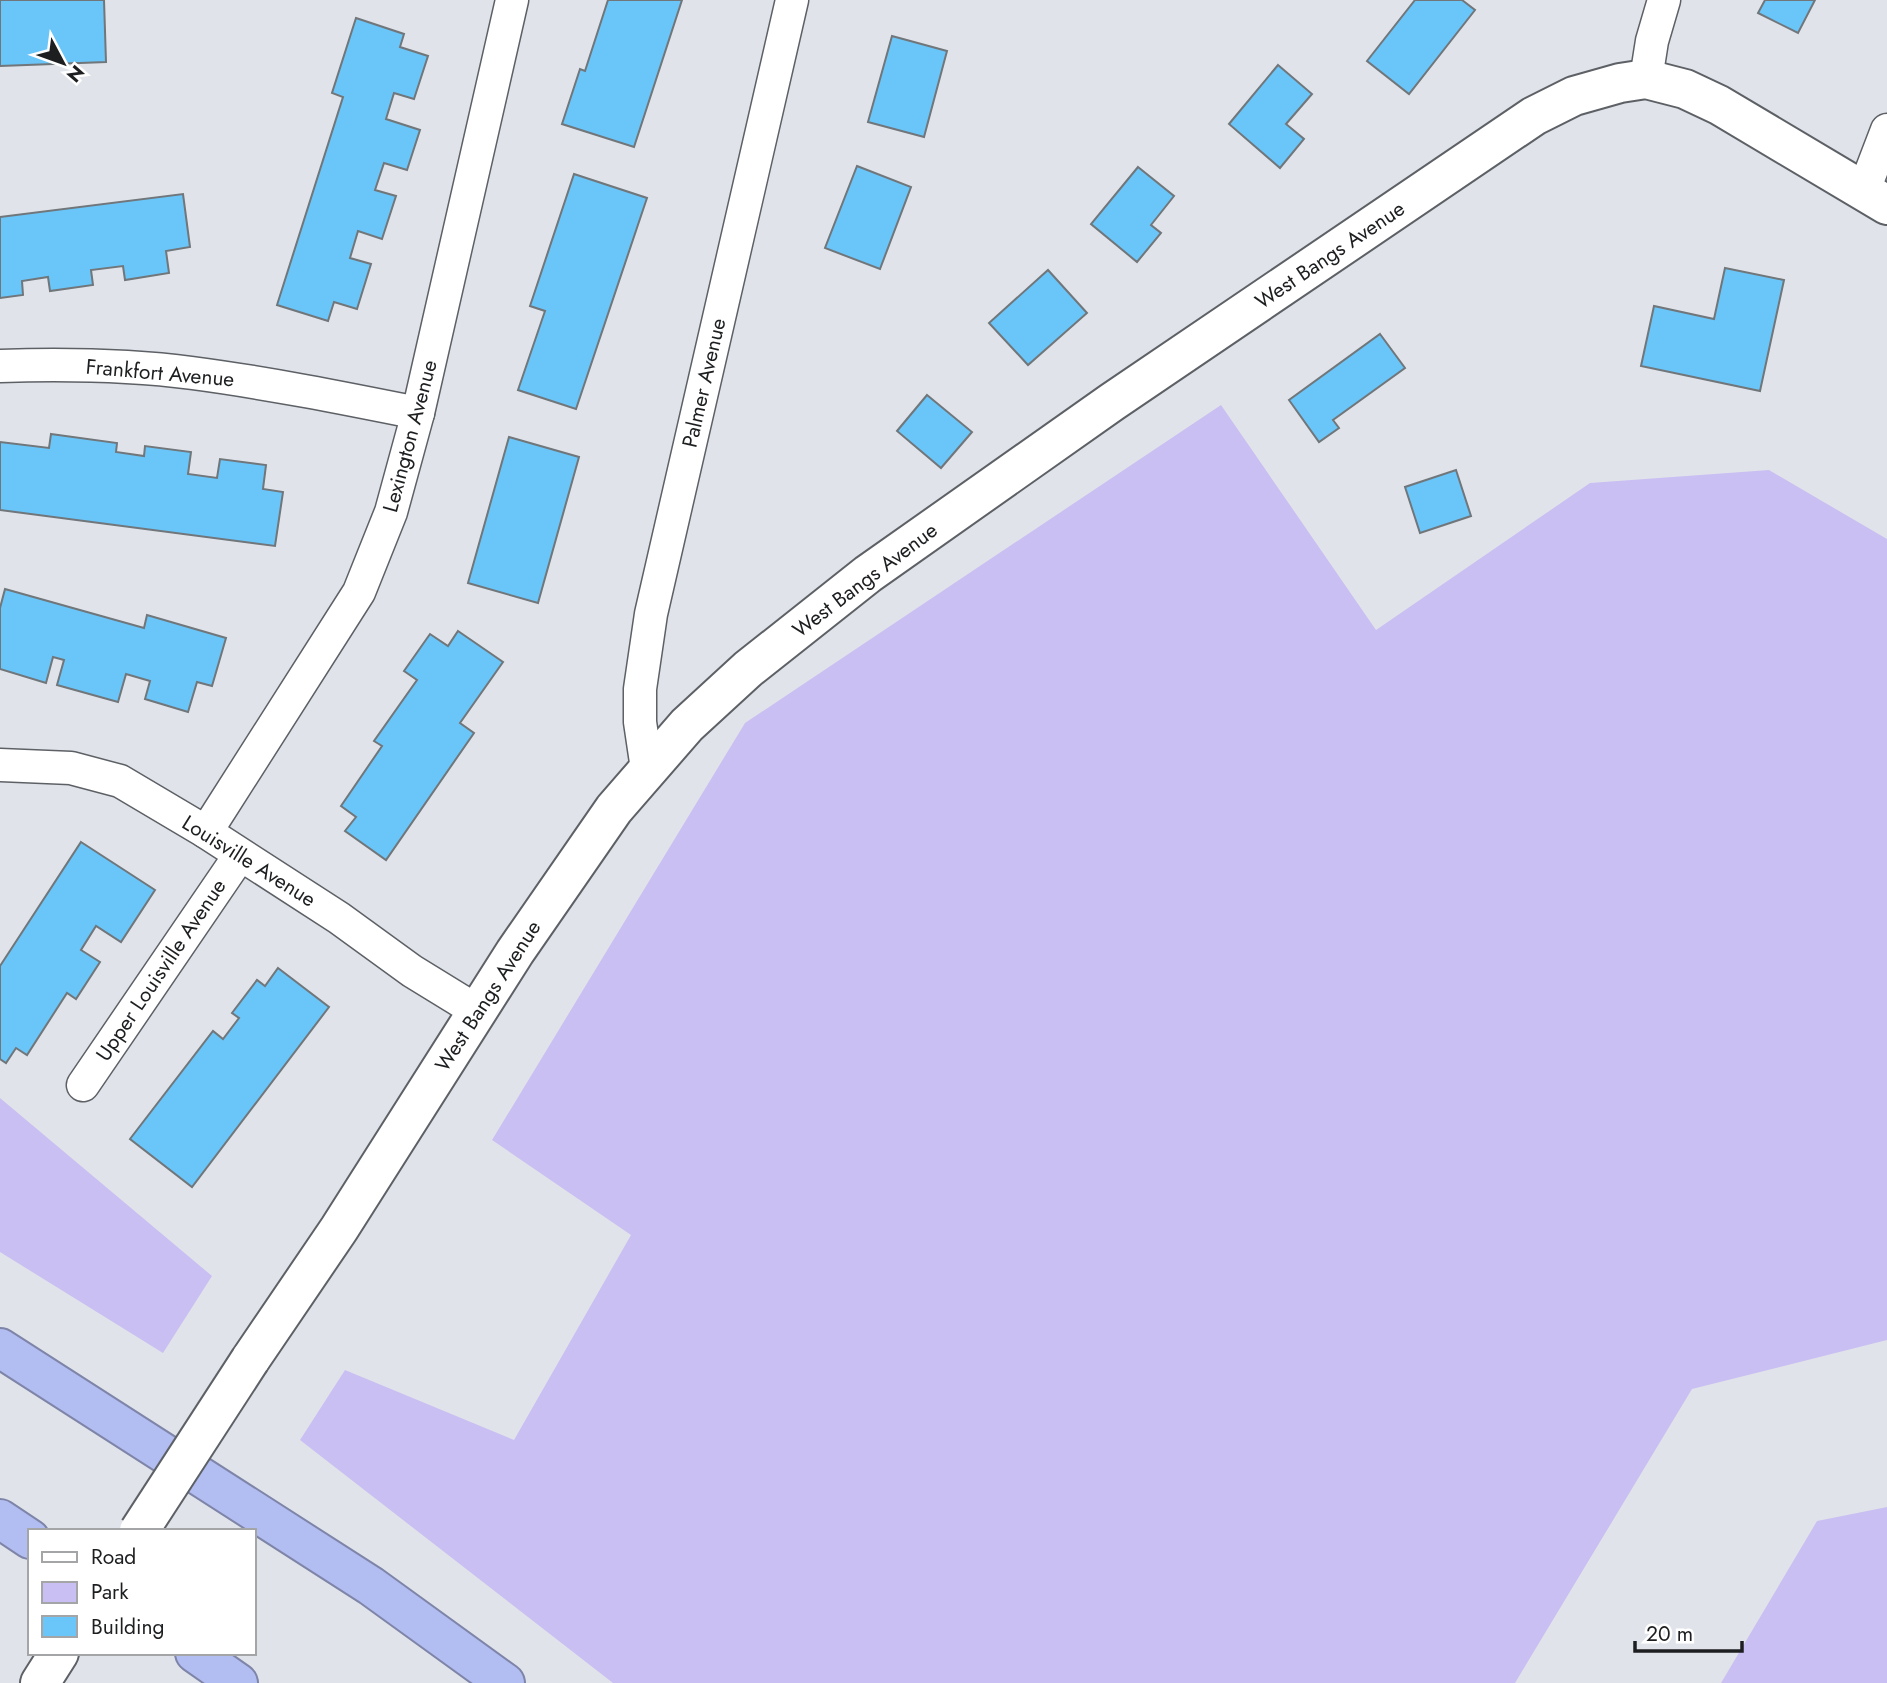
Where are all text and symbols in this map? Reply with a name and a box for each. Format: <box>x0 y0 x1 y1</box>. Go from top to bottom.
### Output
north arrow <box>28 28 98 98</box>
text: N <box>60 59 91 88</box>
street label: West Bangs Avenue <box>1249 194 1411 316</box>
street label: Palmer Avenue <box>675 315 733 451</box>
street label: Frankfort Avenue <box>84 352 236 394</box>
street label: Lexington Avenue <box>375 356 445 515</box>
street label: West Bangs Avenue <box>786 515 944 645</box>
street label: Louisville Avenue <box>176 808 322 914</box>
street label: Upper Louisville Avenue <box>89 873 233 1067</box>
street label: West Bangs Avenue <box>428 914 548 1077</box>
legend <box>28 1529 256 1655</box>
text: Road <box>91 1542 136 1572</box>
text: Park <box>91 1577 129 1607</box>
scale bar <box>1635 1610 1742 1654</box>
text: Building <box>91 1612 164 1642</box>
text: 20 m <box>1646 1619 1693 1649</box>

